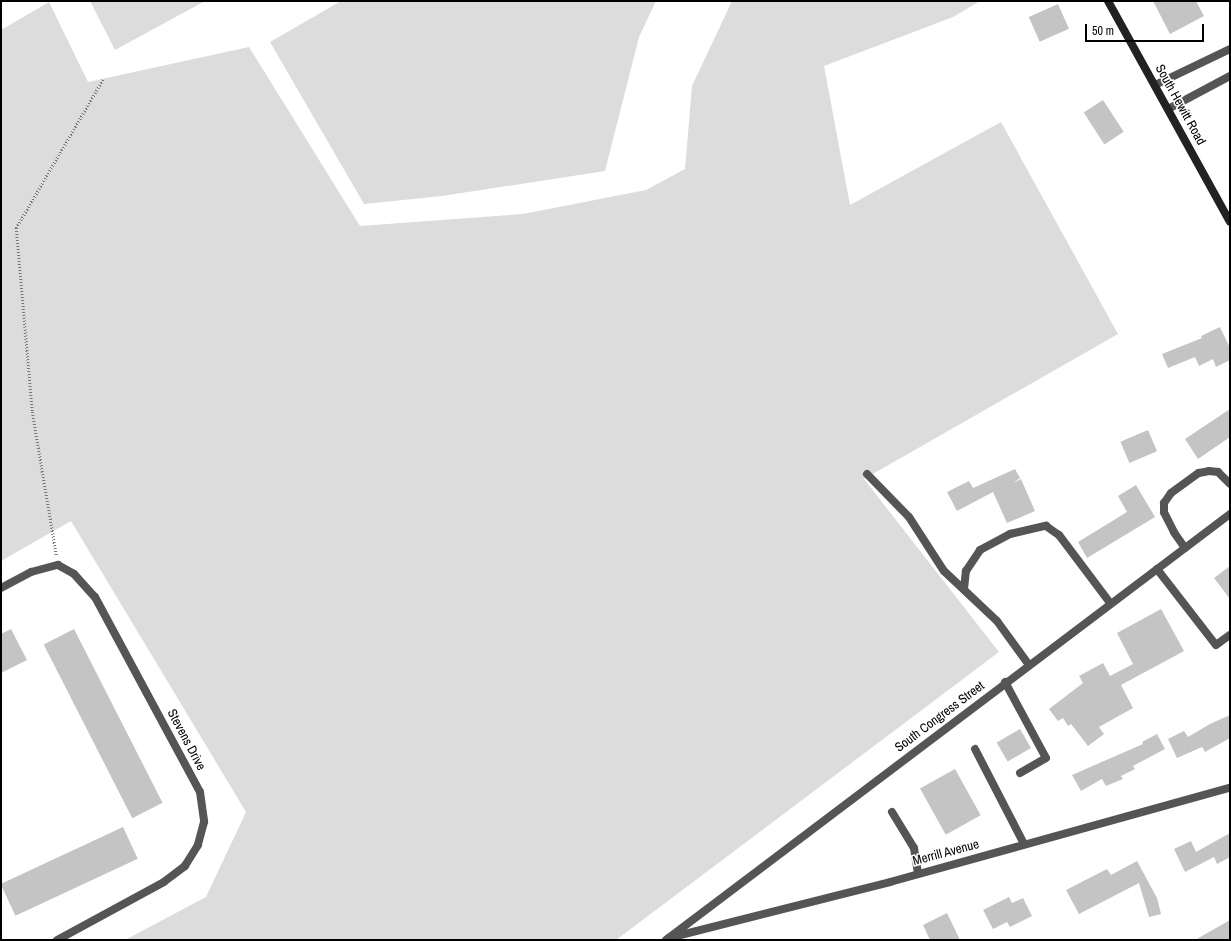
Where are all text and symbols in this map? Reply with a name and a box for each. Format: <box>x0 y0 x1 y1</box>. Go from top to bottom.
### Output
scale bar <box>1087 16 1206 42</box>
text: 50 m <box>1092 23 1114 39</box>
street label: South Hewitt Road <box>1151 62 1209 148</box>
street label: South Congress Street <box>892 678 988 756</box>
street label: Stevens Drive <box>163 707 209 773</box>
street label: Merrill Avenue <box>911 837 981 869</box>

